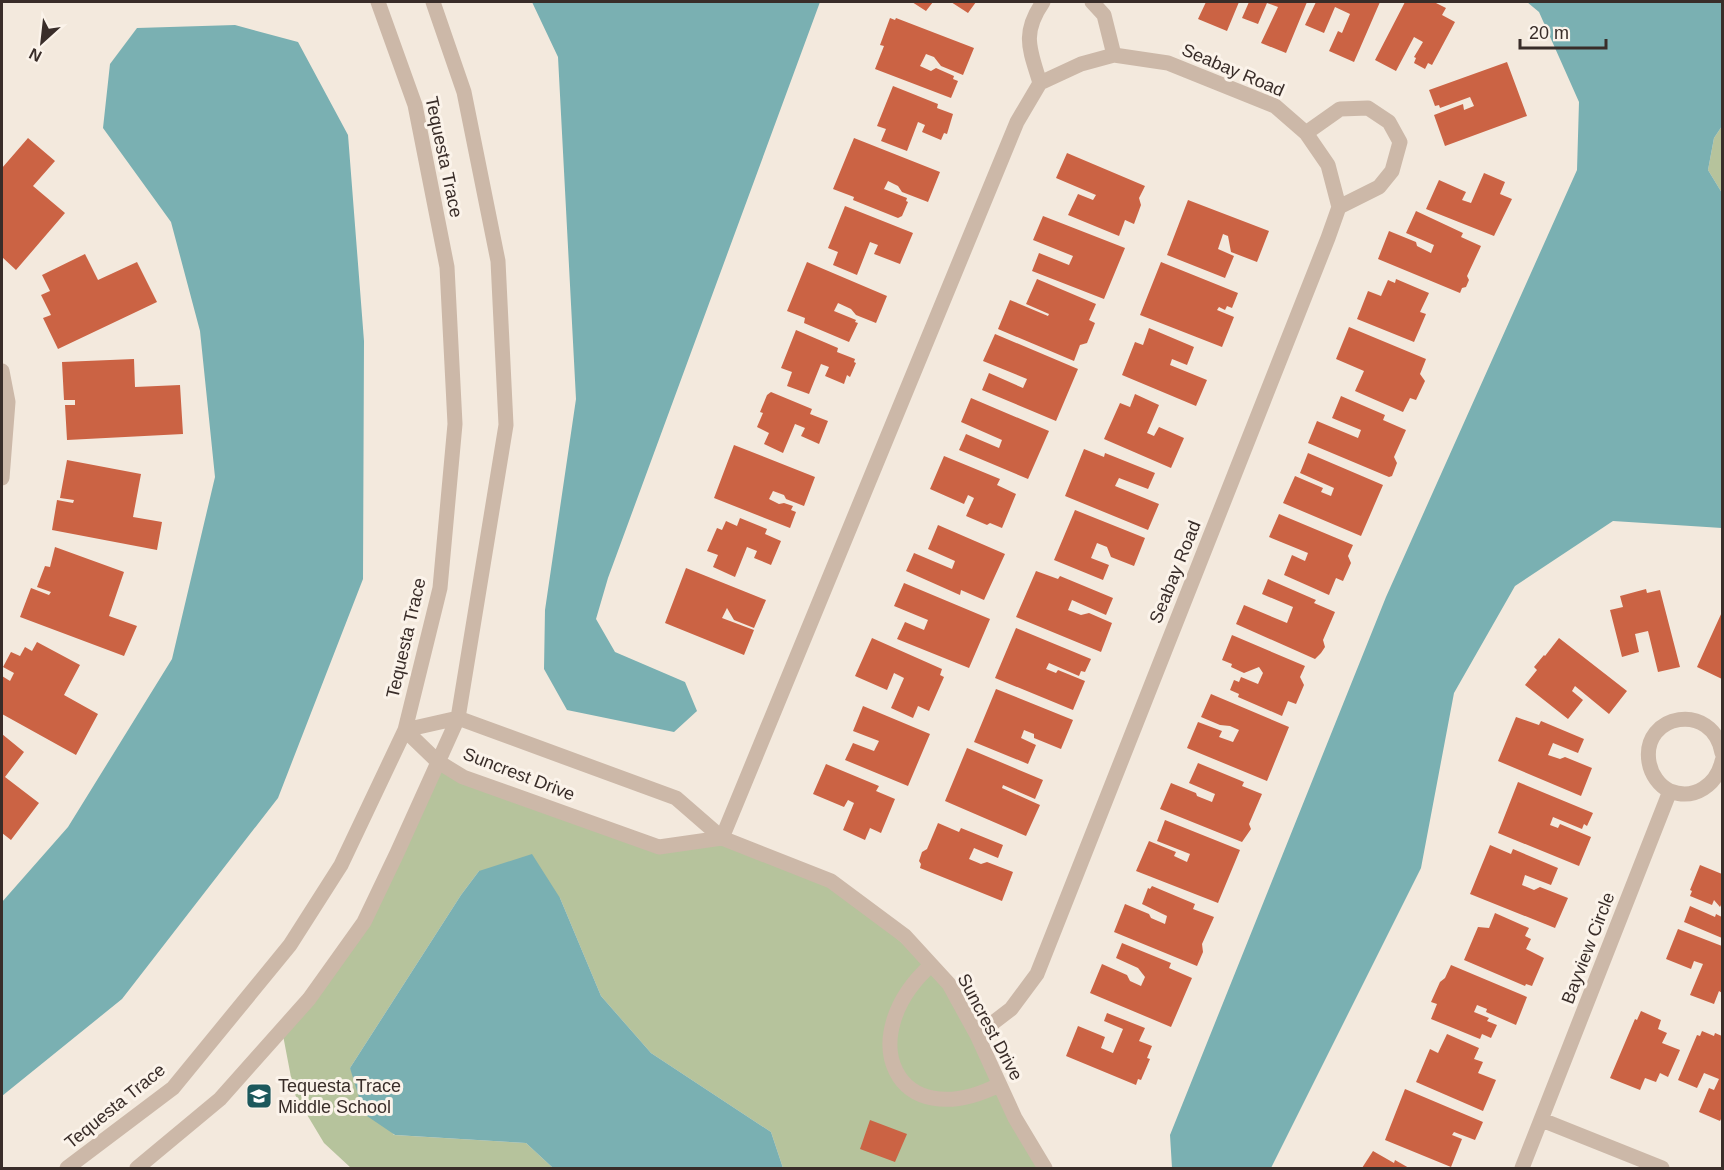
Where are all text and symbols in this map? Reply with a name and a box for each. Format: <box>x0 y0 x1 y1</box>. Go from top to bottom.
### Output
north arrow <box>12 12 72 72</box>
scale bar <box>1520 12 1606 50</box>
text: 20 m <box>1529 23 1569 43</box>
street label: Seabay Road <box>1179 39 1287 101</box>
text: N <box>26 45 44 65</box>
street label: Tequesta Trace <box>421 95 467 219</box>
street label: Seabay Road <box>1145 518 1205 626</box>
street label: Tequesta Trace <box>382 576 430 700</box>
street label: Suncrest Drive <box>460 744 578 804</box>
street label: Bayview Circle <box>1558 889 1618 1007</box>
street label: Suncrest Drive <box>953 970 1027 1084</box>
street label: Tequesta Trace <box>61 1060 169 1152</box>
place label: Tequesta Trace Middle School <box>278 1076 401 1117</box>
school or university icon: Tequesta Trace Middle School <box>244 1081 274 1111</box>

